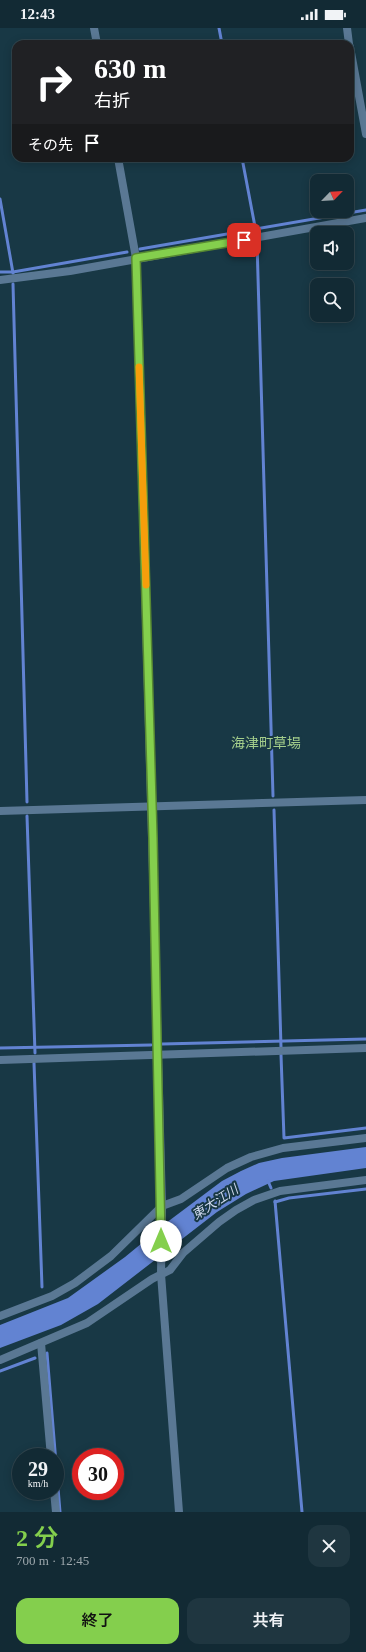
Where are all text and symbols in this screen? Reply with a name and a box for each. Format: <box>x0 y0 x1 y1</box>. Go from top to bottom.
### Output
text: 12:43 <box>20 6 55 22</box>
text: 630 m <box>94 53 166 84</box>
icon: right <box>28 56 80 108</box>
text: 右折 <box>94 91 130 111</box>
icon: arrive <box>81 132 103 154</box>
text: その先 <box>28 137 73 153</box>
north arrow <box>310 174 354 218</box>
map controls <box>310 174 354 322</box>
pin <box>227 223 261 257</box>
button: sound <box>310 226 354 270</box>
icon: arrive <box>233 229 255 251</box>
button: search <box>310 278 354 322</box>
district label: 海津町草場 <box>231 736 301 751</box>
water label: 東大江川 <box>189 1180 243 1222</box>
position arrow <box>140 1220 182 1262</box>
speed limit sign: 30 <box>72 1448 124 1500</box>
text: 29 <box>28 1458 48 1480</box>
text: km/h <box>28 1478 48 1489</box>
text: 2 分 <box>16 1525 58 1551</box>
button: close <box>308 1525 350 1567</box>
text: 700 m · 12:45 <box>16 1553 89 1568</box>
button: 終了 <box>16 1598 179 1644</box>
button: 共有 <box>187 1598 350 1644</box>

